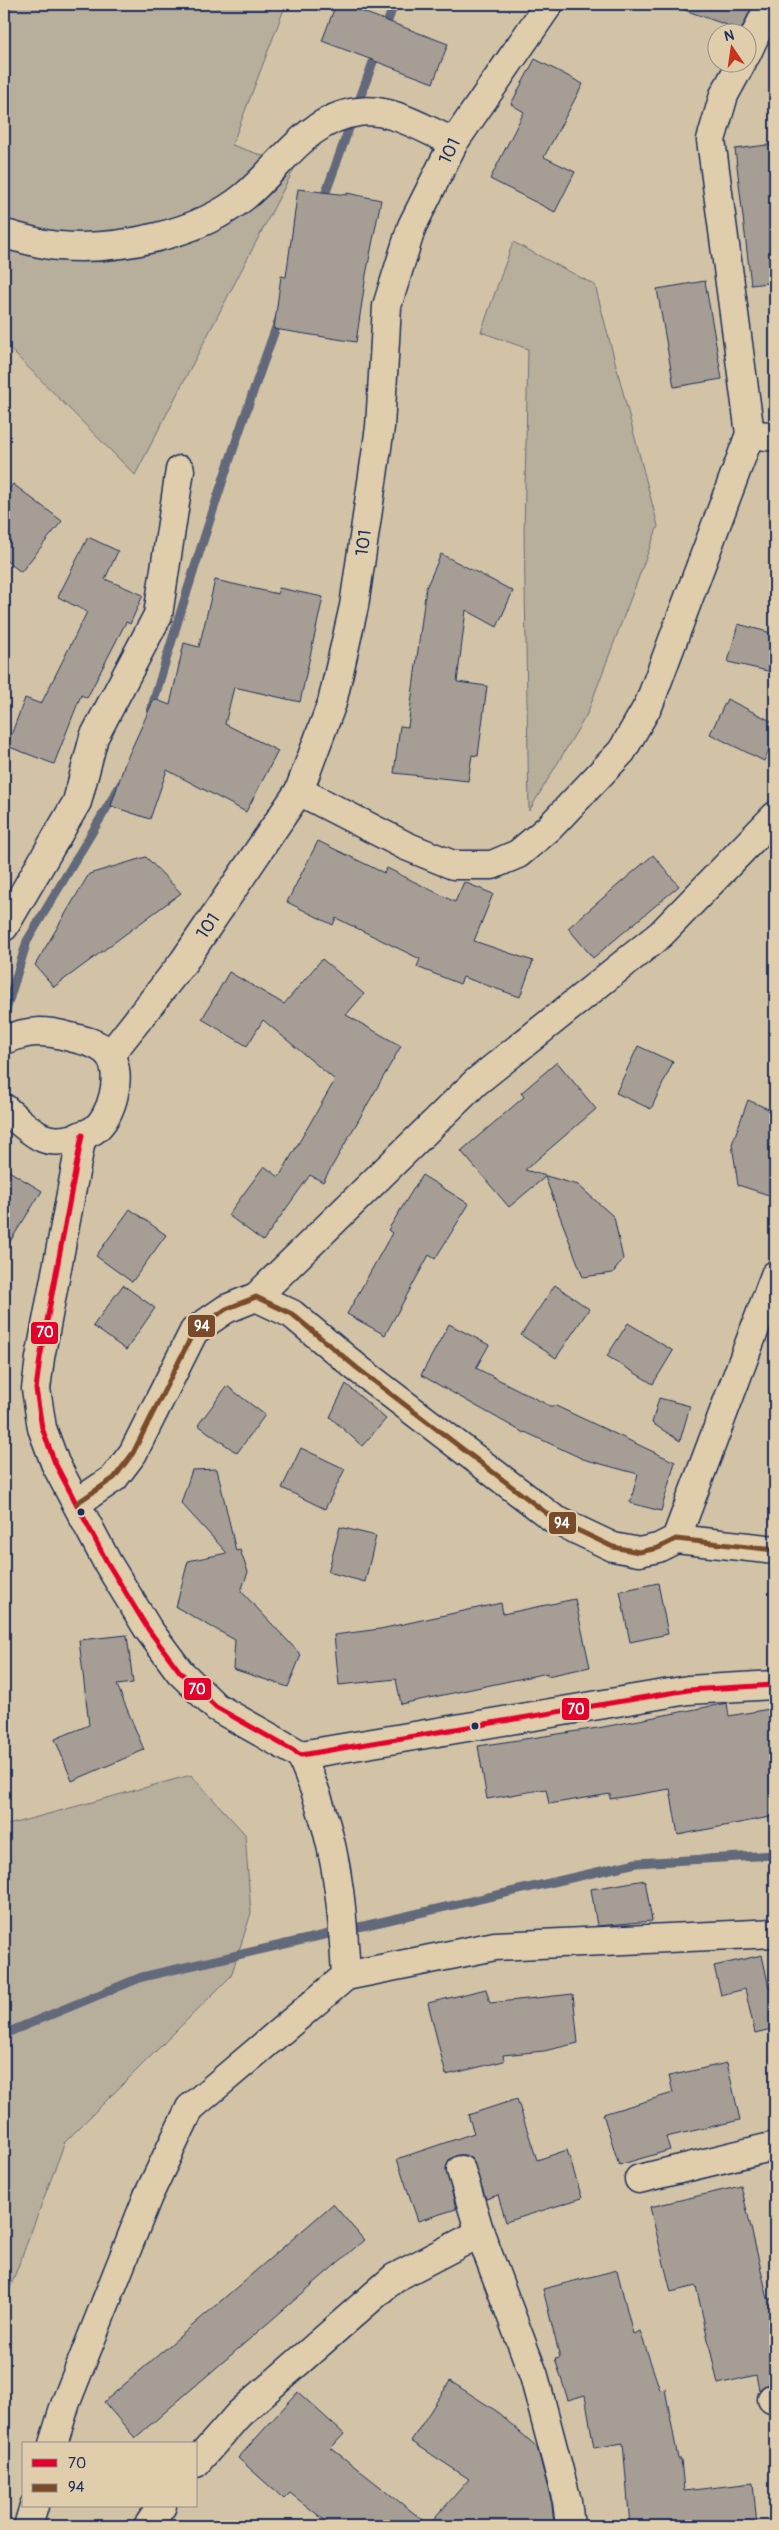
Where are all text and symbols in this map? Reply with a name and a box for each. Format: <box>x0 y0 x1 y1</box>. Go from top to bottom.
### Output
north arrow <box>706 22 756 72</box>
text: N <box>723 26 736 45</box>
street label: 101 <box>434 134 466 168</box>
street label: 101 <box>350 528 377 558</box>
street label: 101 <box>191 909 225 944</box>
line badge: 94 <box>187 1314 216 1338</box>
text: 94 <box>194 1318 211 1335</box>
line badge: 70 <box>30 1321 59 1345</box>
text: 70 <box>37 1324 54 1341</box>
unlabelled marker <box>76 1507 86 1517</box>
line badge: 94 <box>548 1511 577 1535</box>
text: 94 <box>554 1515 571 1532</box>
line badge: 70 <box>183 1677 212 1701</box>
text: 70 <box>189 1681 206 1698</box>
line badge: 70 <box>561 1697 590 1721</box>
text: 70 <box>568 1701 585 1718</box>
unlabelled marker <box>470 1721 480 1731</box>
legend <box>22 2442 198 2508</box>
text: 70 <box>68 2454 86 2473</box>
text: 94 <box>68 2478 85 2497</box>

